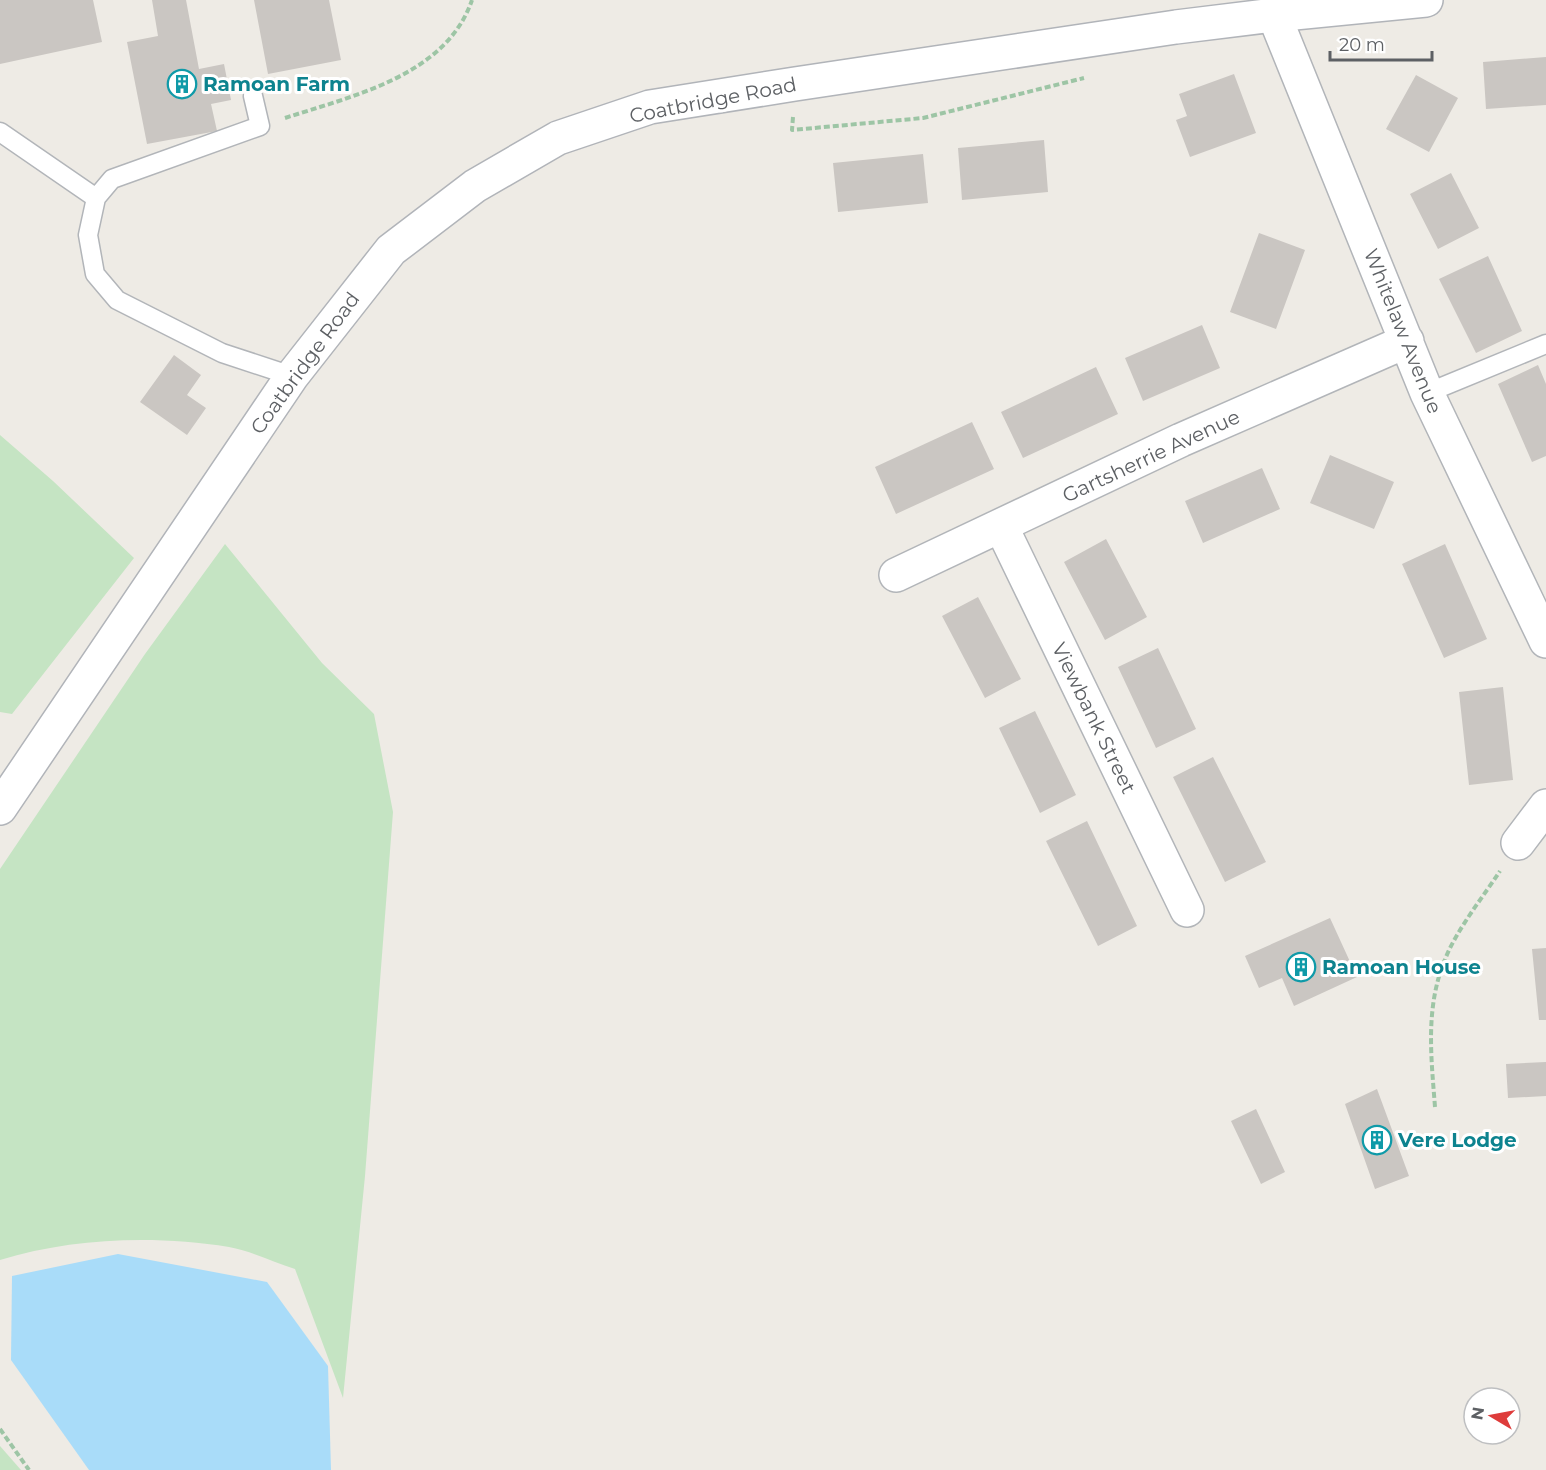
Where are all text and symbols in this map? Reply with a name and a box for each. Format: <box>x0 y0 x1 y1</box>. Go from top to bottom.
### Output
scale bar <box>1330 24 1432 62</box>
text: 20 m <box>1339 34 1385 56</box>
building icon: Ramoan Farm <box>166 68 198 100</box>
place label: Ramoan Farm <box>203 72 350 96</box>
street label: Coatbridge Road <box>627 72 799 128</box>
street label: Whitelaw Avenue <box>1359 245 1447 417</box>
street label: Coatbridge Road <box>245 287 365 439</box>
street label: Gartsherrie Avenue <box>1058 404 1244 508</box>
street label: Viewbank Street <box>1047 639 1141 797</box>
building icon: Ramoan House <box>1285 951 1317 983</box>
place label: Ramoan House <box>1322 955 1481 979</box>
building icon: Vere Lodge <box>1361 1124 1393 1156</box>
place label: Vere Lodge <box>1397 1128 1517 1152</box>
north arrow <box>1462 1386 1522 1446</box>
text: N <box>1467 1405 1488 1422</box>

